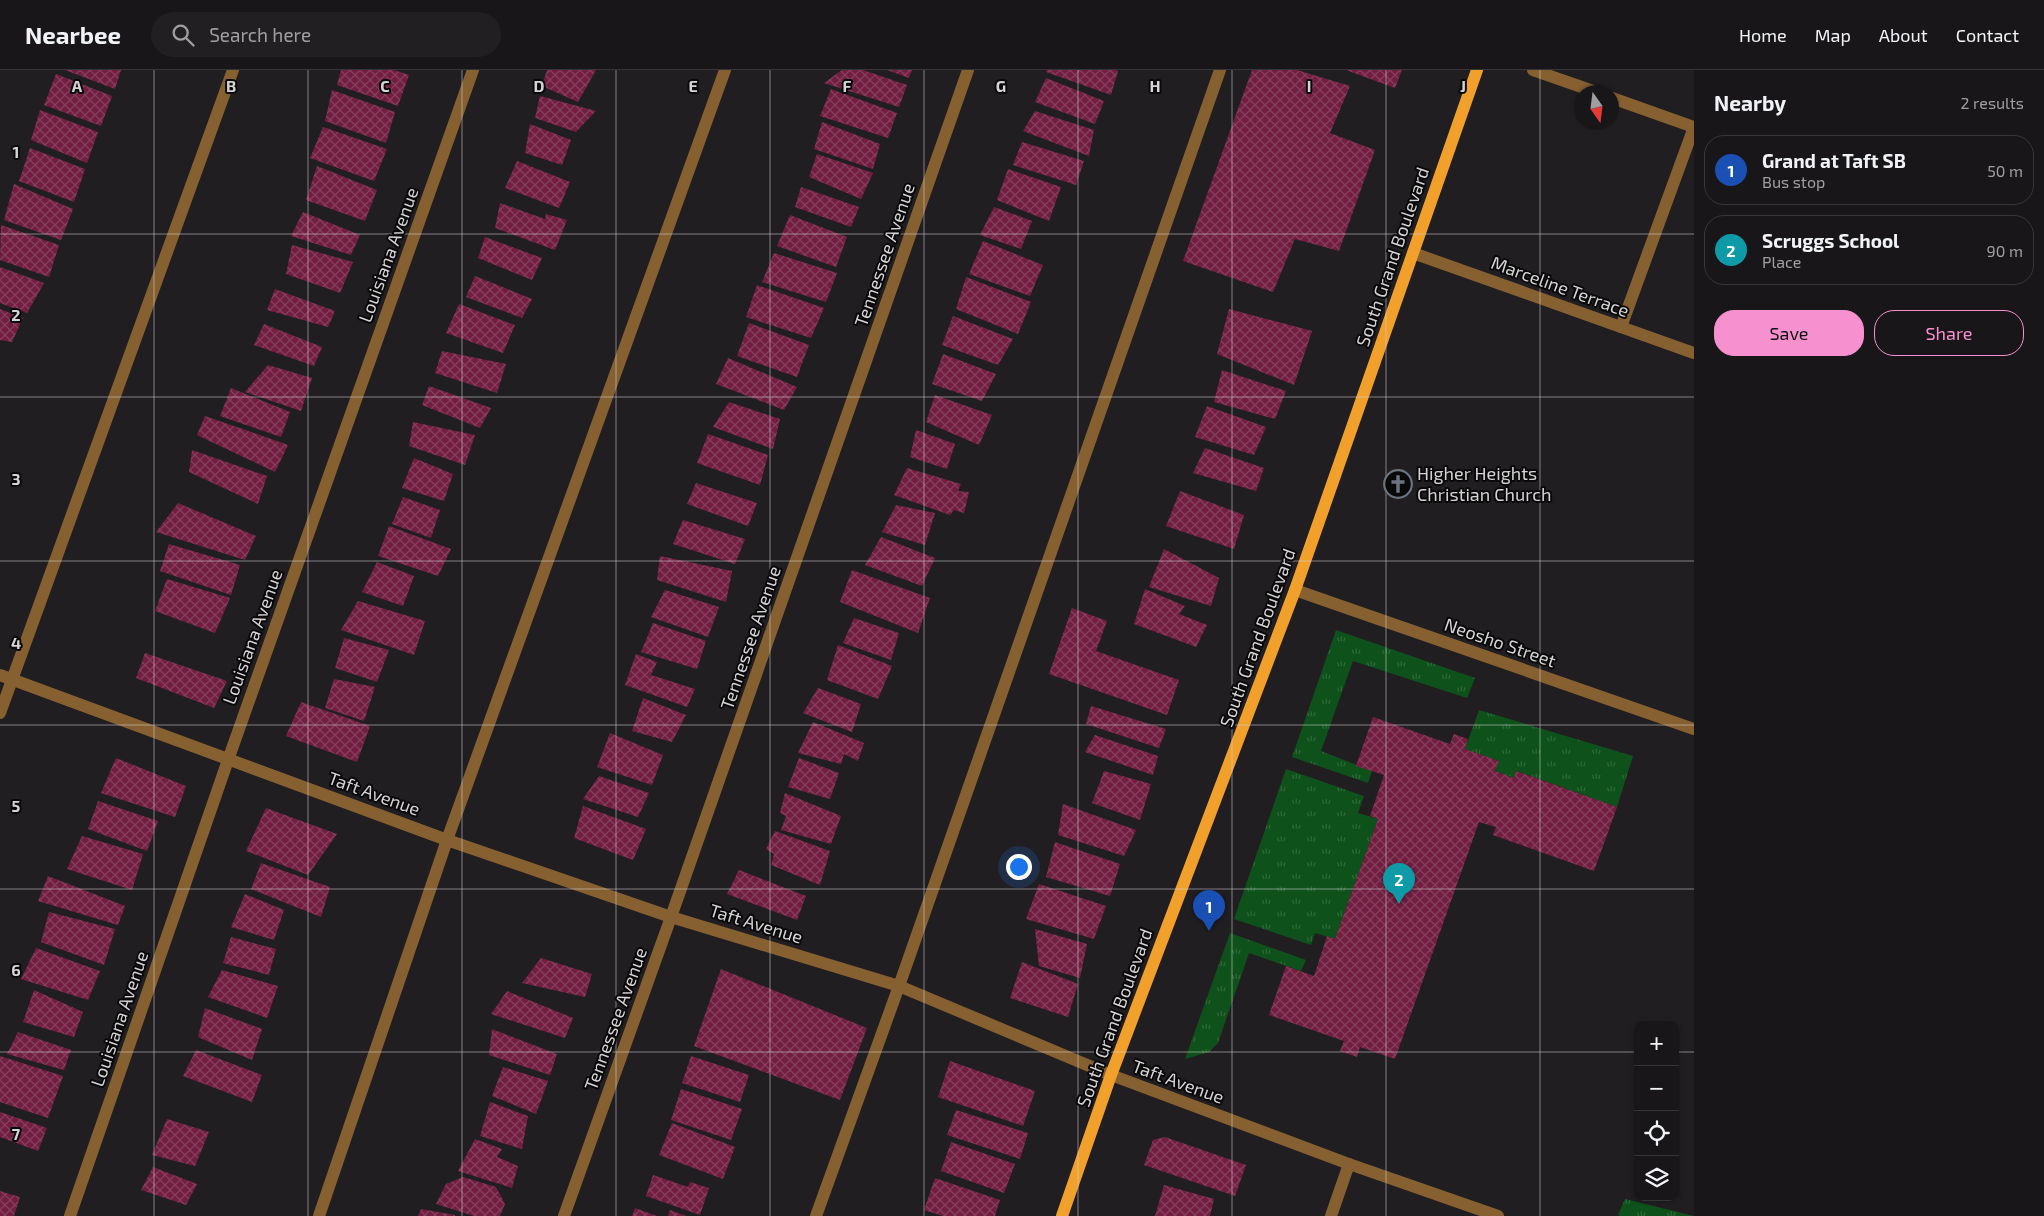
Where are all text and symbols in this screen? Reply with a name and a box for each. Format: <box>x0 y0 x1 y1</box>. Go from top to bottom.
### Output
search box <box>151 12 501 57</box>
text: Nearbee <box>25 20 121 49</box>
icon: search <box>169 21 197 49</box>
text: Search here <box>209 23 311 46</box>
text: Home <box>1739 24 1787 46</box>
text: Map <box>1815 24 1851 46</box>
text: About <box>1879 24 1928 46</box>
text: Contact <box>1956 24 2019 46</box>
text: A <box>72 76 83 95</box>
text: B <box>226 76 236 95</box>
text: C <box>380 76 390 95</box>
text: D <box>534 76 545 95</box>
text: E <box>688 76 698 95</box>
text: F <box>843 76 852 95</box>
text: G <box>996 76 1006 95</box>
text: H <box>1149 76 1161 95</box>
text: I <box>1307 76 1311 95</box>
text: J <box>1460 76 1466 95</box>
north arrow <box>1574 85 1619 130</box>
text: Nearby <box>1714 90 1786 115</box>
text: 2 results <box>1961 93 2024 112</box>
text: 1 <box>13 142 19 161</box>
text: Grand at Taft SB <box>1762 149 1906 172</box>
text: 1 <box>1728 161 1734 180</box>
text: 50 m <box>1987 161 2023 180</box>
street label: South Grand Boulevard <box>1351 164 1433 349</box>
text: Bus stop <box>1762 172 1825 191</box>
street label: Tennessee Avenue <box>849 180 919 329</box>
street label: Louisiana Avenue <box>353 184 423 325</box>
text: Scruggs School <box>1762 229 1899 252</box>
text: 2 <box>1726 241 1736 260</box>
text: 90 m <box>1987 241 2023 260</box>
street label: Marceline Terrace <box>1488 251 1632 321</box>
text: Place <box>1762 252 1801 271</box>
text: 2 <box>11 305 21 324</box>
button: Save <box>1714 310 1864 356</box>
button: Share <box>1874 310 2024 356</box>
place label: Higher Heights Christian Church <box>1417 462 1551 505</box>
text: 3 <box>11 469 21 488</box>
church icon: Higher Heights Christian Church <box>1383 469 1413 499</box>
street label: South Grand Boulevard <box>1215 545 1300 730</box>
street label: Tennessee Avenue <box>715 563 785 712</box>
street label: Louisiana Avenue <box>217 566 287 707</box>
street label: Neosho Street <box>1442 613 1559 671</box>
text: 4 <box>11 633 21 652</box>
street label: Taft Avenue <box>325 766 423 820</box>
text: 5 <box>12 796 21 815</box>
your location <box>1006 854 1032 880</box>
pin: 2 <box>1383 863 1415 904</box>
pin: 1 <box>1193 890 1225 931</box>
street label: Taft Avenue <box>707 898 806 948</box>
street label: South Grand Boulevard <box>1072 925 1157 1110</box>
street label: Tennessee Avenue <box>579 944 651 1093</box>
street label: Louisiana Avenue <box>86 948 153 1089</box>
text: 6 <box>11 960 21 979</box>
map controls <box>1634 1021 1679 1201</box>
button: + <box>1634 1021 1679 1066</box>
street label: Taft Avenue <box>1129 1054 1227 1108</box>
button: − <box>1634 1066 1679 1111</box>
button: locate <box>1634 1111 1679 1156</box>
text: 7 <box>12 1124 21 1143</box>
button: layers <box>1634 1156 1679 1201</box>

